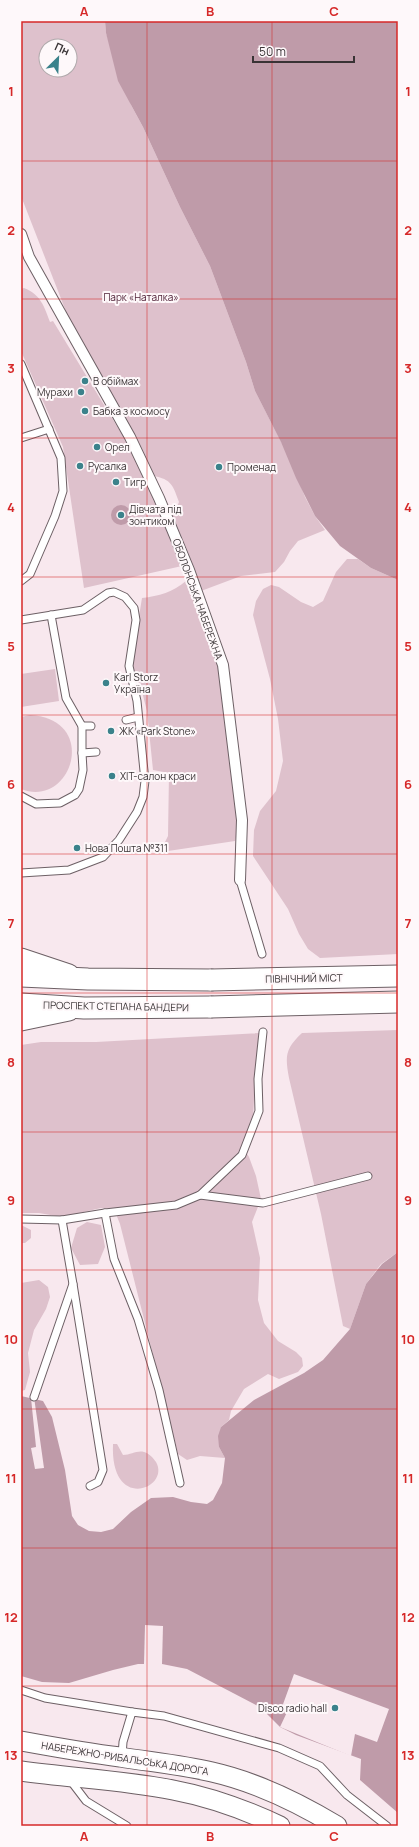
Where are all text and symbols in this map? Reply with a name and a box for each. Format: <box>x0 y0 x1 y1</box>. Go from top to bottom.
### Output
text: A <box>80 2 89 20</box>
text: B <box>206 2 214 20</box>
text: C <box>329 2 339 20</box>
north arrow <box>38 38 78 78</box>
scale bar <box>253 38 354 64</box>
text: Пн <box>52 39 72 58</box>
text: 50 m <box>259 43 286 60</box>
text: 1 <box>8 82 14 100</box>
text: 1 <box>405 82 411 100</box>
text: 2 <box>7 221 15 239</box>
text: 2 <box>404 221 412 239</box>
park label: Парк «Наталка» <box>103 290 179 304</box>
text: 3 <box>7 359 15 377</box>
text: 3 <box>404 359 412 377</box>
place label: В обіймах <box>93 374 139 388</box>
marker: В обіймах <box>80 376 90 386</box>
place label: Мурахи <box>37 385 73 399</box>
marker: Мурахи <box>76 387 86 397</box>
place label: Бабка з космосу <box>93 404 170 418</box>
marker: Бабка з космосу <box>80 406 90 416</box>
place label: Орел <box>105 440 130 454</box>
marker: Орел <box>92 442 102 452</box>
place label: Русалка <box>88 459 126 473</box>
place label: Променад <box>227 460 276 474</box>
marker: Русалка <box>75 461 85 471</box>
marker: Променад <box>214 462 224 472</box>
place label: Тигр <box>124 475 146 489</box>
marker: Тигр <box>111 477 121 487</box>
text: 4 <box>7 498 15 516</box>
text: 4 <box>404 498 412 516</box>
place label: Дівчата під зонтиком <box>129 502 182 528</box>
marker: Дівчата під зонтиком <box>116 510 126 520</box>
street label: ОБОЛОНСЬКА НАБЕРЕЖНА <box>170 537 227 662</box>
text: 5 <box>7 637 15 655</box>
text: 5 <box>404 637 412 655</box>
place label: Karl Storz Україна <box>114 670 158 696</box>
marker: Karl Storz Україна <box>101 678 111 688</box>
place label: ЖК «Park Stone» <box>119 724 196 738</box>
marker: ЖК «Park Stone» <box>106 726 116 736</box>
place label: ХІТ-салон краси <box>120 769 196 783</box>
marker: ХІТ-салон краси <box>107 771 117 781</box>
text: 6 <box>7 775 15 793</box>
text: 6 <box>404 775 412 793</box>
place label: Нова Пошта №311 <box>85 841 168 855</box>
marker: Нова Пошта №311 <box>72 843 82 853</box>
text: 7 <box>8 914 15 932</box>
text: 7 <box>405 914 412 932</box>
street label: ПІВНІЧНИЙ МІСТ <box>265 970 343 986</box>
street label: ПРОСПЕКТ СТЕПАНА БАНДЕРИ <box>43 998 189 1014</box>
text: 8 <box>7 1053 15 1071</box>
text: 8 <box>404 1053 412 1071</box>
text: 9 <box>7 1191 15 1209</box>
text: 9 <box>404 1191 412 1209</box>
text: 10 <box>4 1330 18 1348</box>
text: 10 <box>401 1330 415 1348</box>
text: 11 <box>5 1469 17 1487</box>
text: 11 <box>402 1469 414 1487</box>
text: 12 <box>4 1608 18 1626</box>
text: 12 <box>401 1608 415 1626</box>
place label: Disco radio hall <box>258 1701 327 1715</box>
marker: Disco radio hall <box>330 1703 340 1713</box>
street label: НАБЕРЕЖНО-РИБАЛЬСЬКА ДОРОГА <box>40 1738 210 1778</box>
text: 13 <box>4 1746 18 1764</box>
text: 13 <box>401 1746 415 1764</box>
text: A <box>80 1827 89 1845</box>
text: B <box>206 1827 214 1845</box>
text: C <box>329 1827 339 1845</box>

